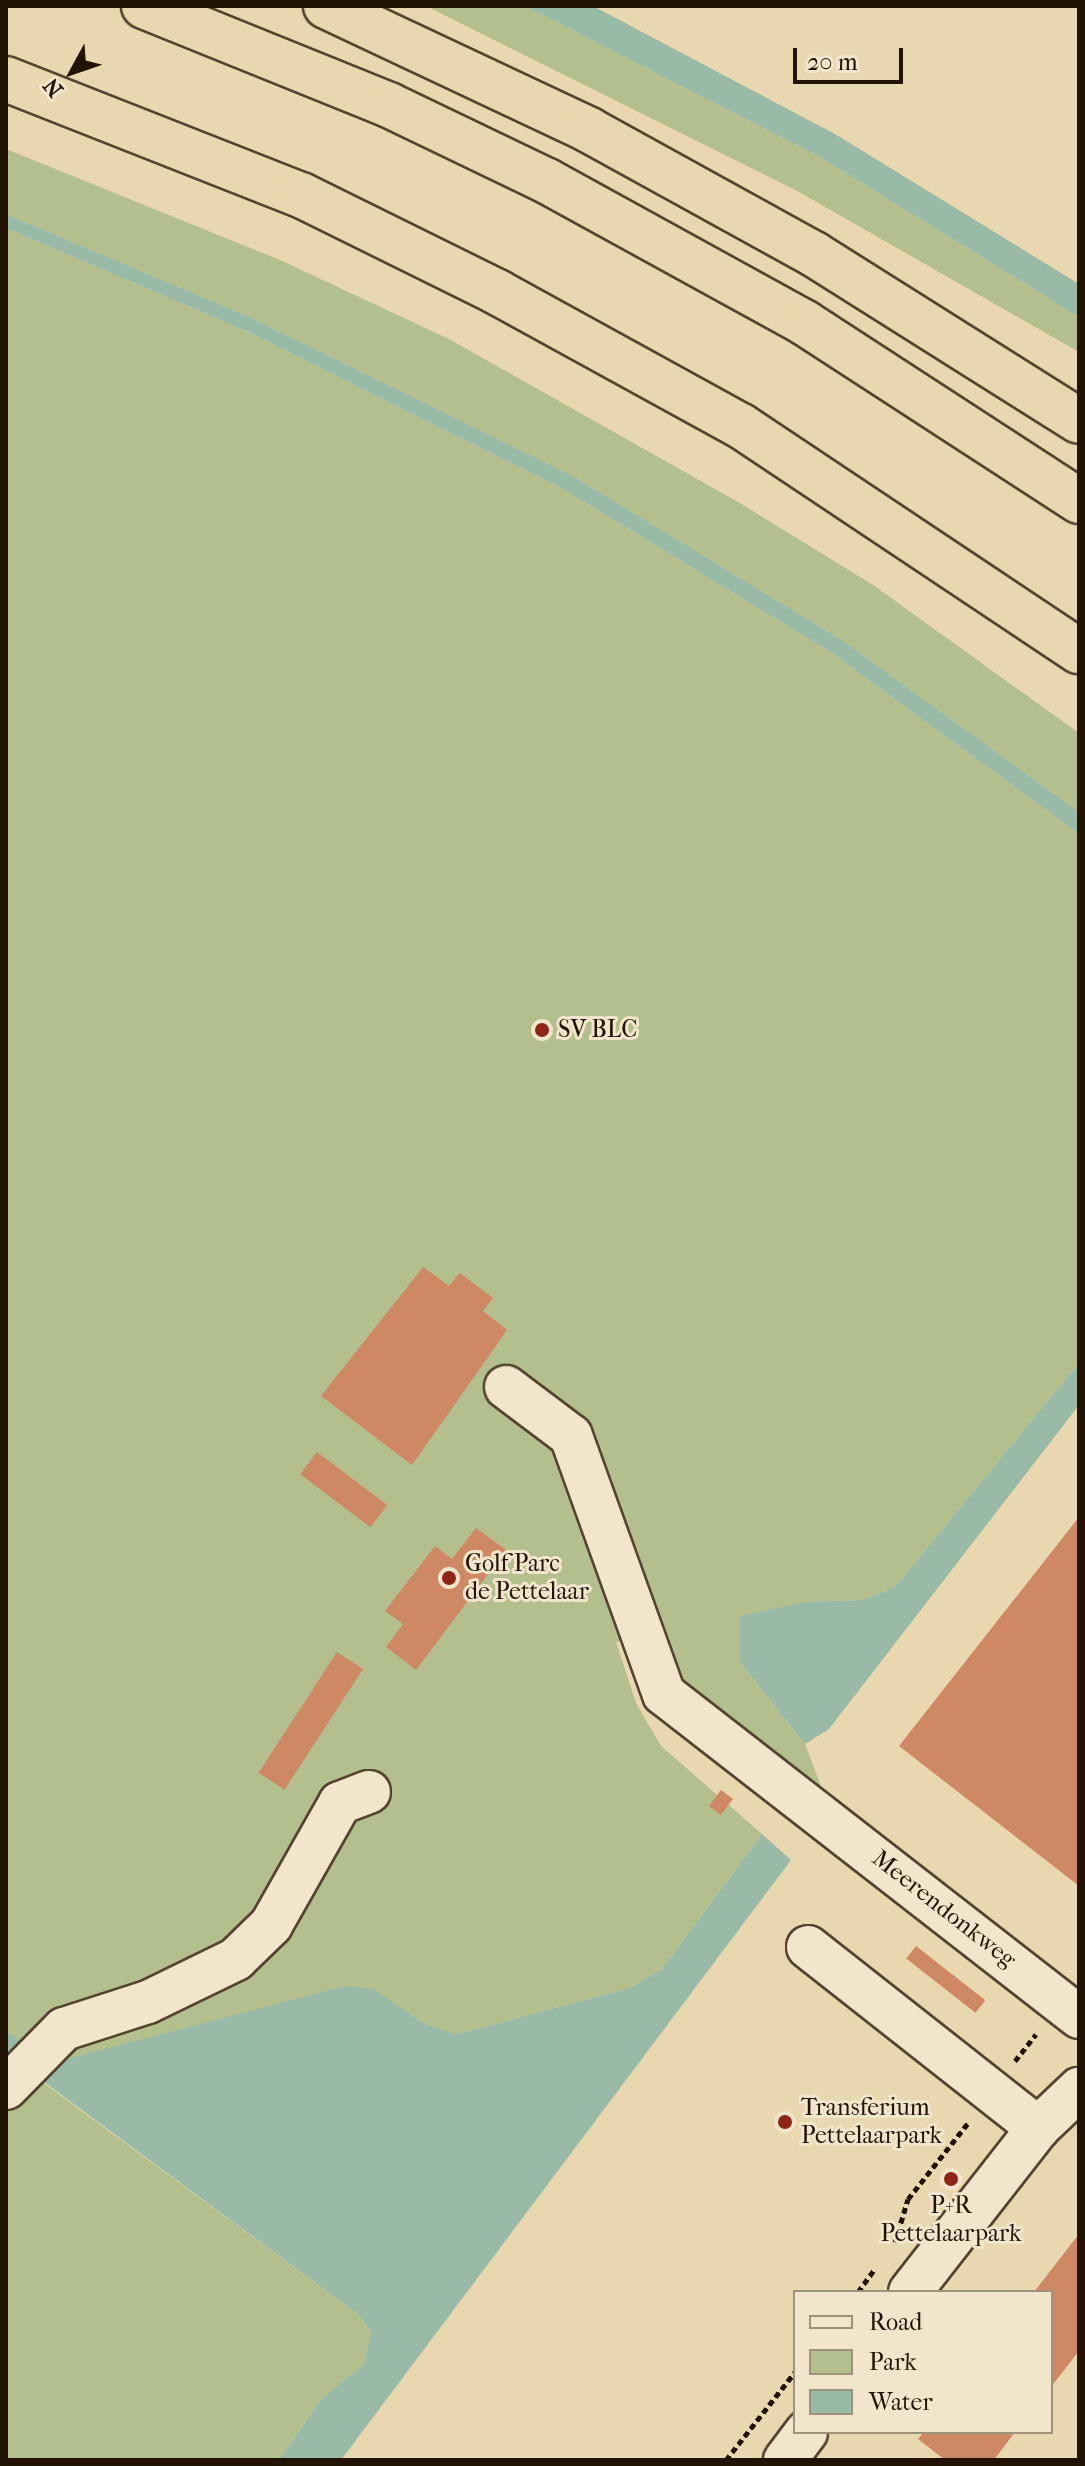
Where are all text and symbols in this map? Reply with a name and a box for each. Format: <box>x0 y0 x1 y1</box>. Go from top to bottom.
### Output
north arrow <box>32 32 112 112</box>
scale bar <box>797 32 907 82</box>
text: 20 m <box>807 48 858 76</box>
text: N <box>38 73 69 102</box>
place label: SV BLC <box>558 1016 637 1044</box>
marker: SV BLC <box>533 1021 551 1039</box>
place label: Golf Parc de Pettelaar <box>465 1550 589 1606</box>
marker: Golf Parc de Pettelaar <box>440 1569 458 1587</box>
street label: Meerendonkweg <box>866 1844 1022 1974</box>
place label: Transferium Pettelaarpark <box>801 2094 942 2150</box>
marker: Transferium Pettelaarpark <box>776 2113 794 2131</box>
marker: P+R Pettelaarpark <box>942 2170 960 2188</box>
place label: P+R Pettelaarpark <box>881 2192 1021 2248</box>
legend <box>793 2290 1053 2434</box>
text: Road <box>869 2308 922 2336</box>
text: Park <box>869 2348 917 2376</box>
text: Water <box>869 2388 933 2416</box>

